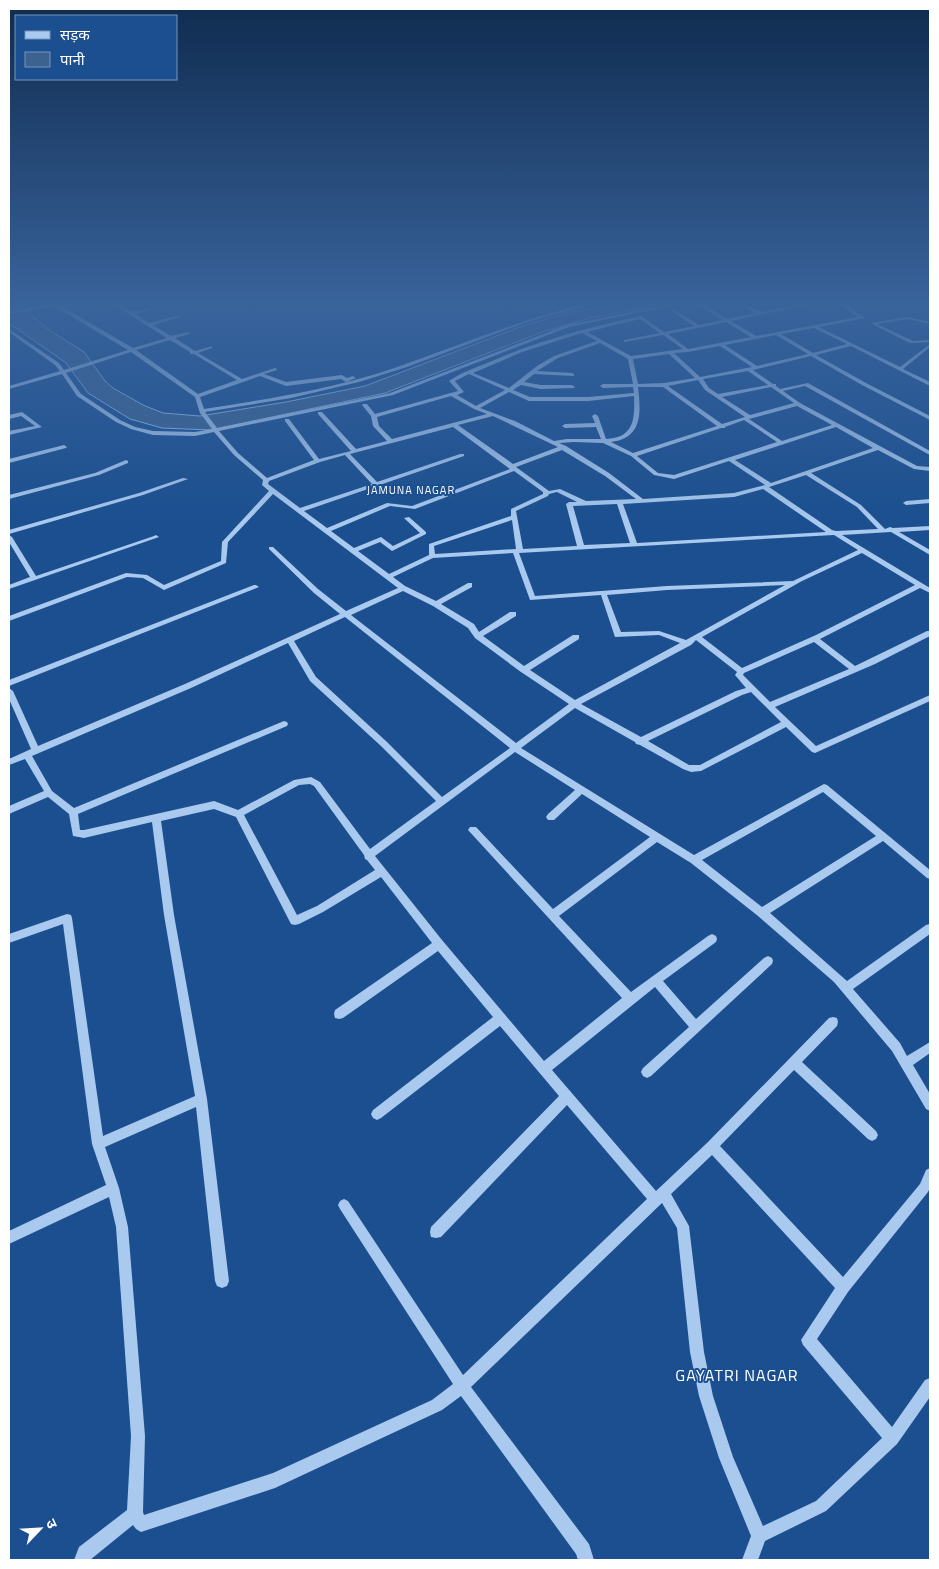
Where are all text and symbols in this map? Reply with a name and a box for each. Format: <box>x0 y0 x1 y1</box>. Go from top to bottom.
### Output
legend <box>15 15 178 80</box>
text: सड़क <box>60 23 90 46</box>
text: पानी <box>60 48 86 71</box>
district label: JAMUNA NAGAR <box>367 482 455 498</box>
district label: GAYATRI NAGAR <box>675 1363 799 1387</box>
north arrow <box>15 1504 65 1554</box>
text: उ <box>41 1515 64 1532</box>

